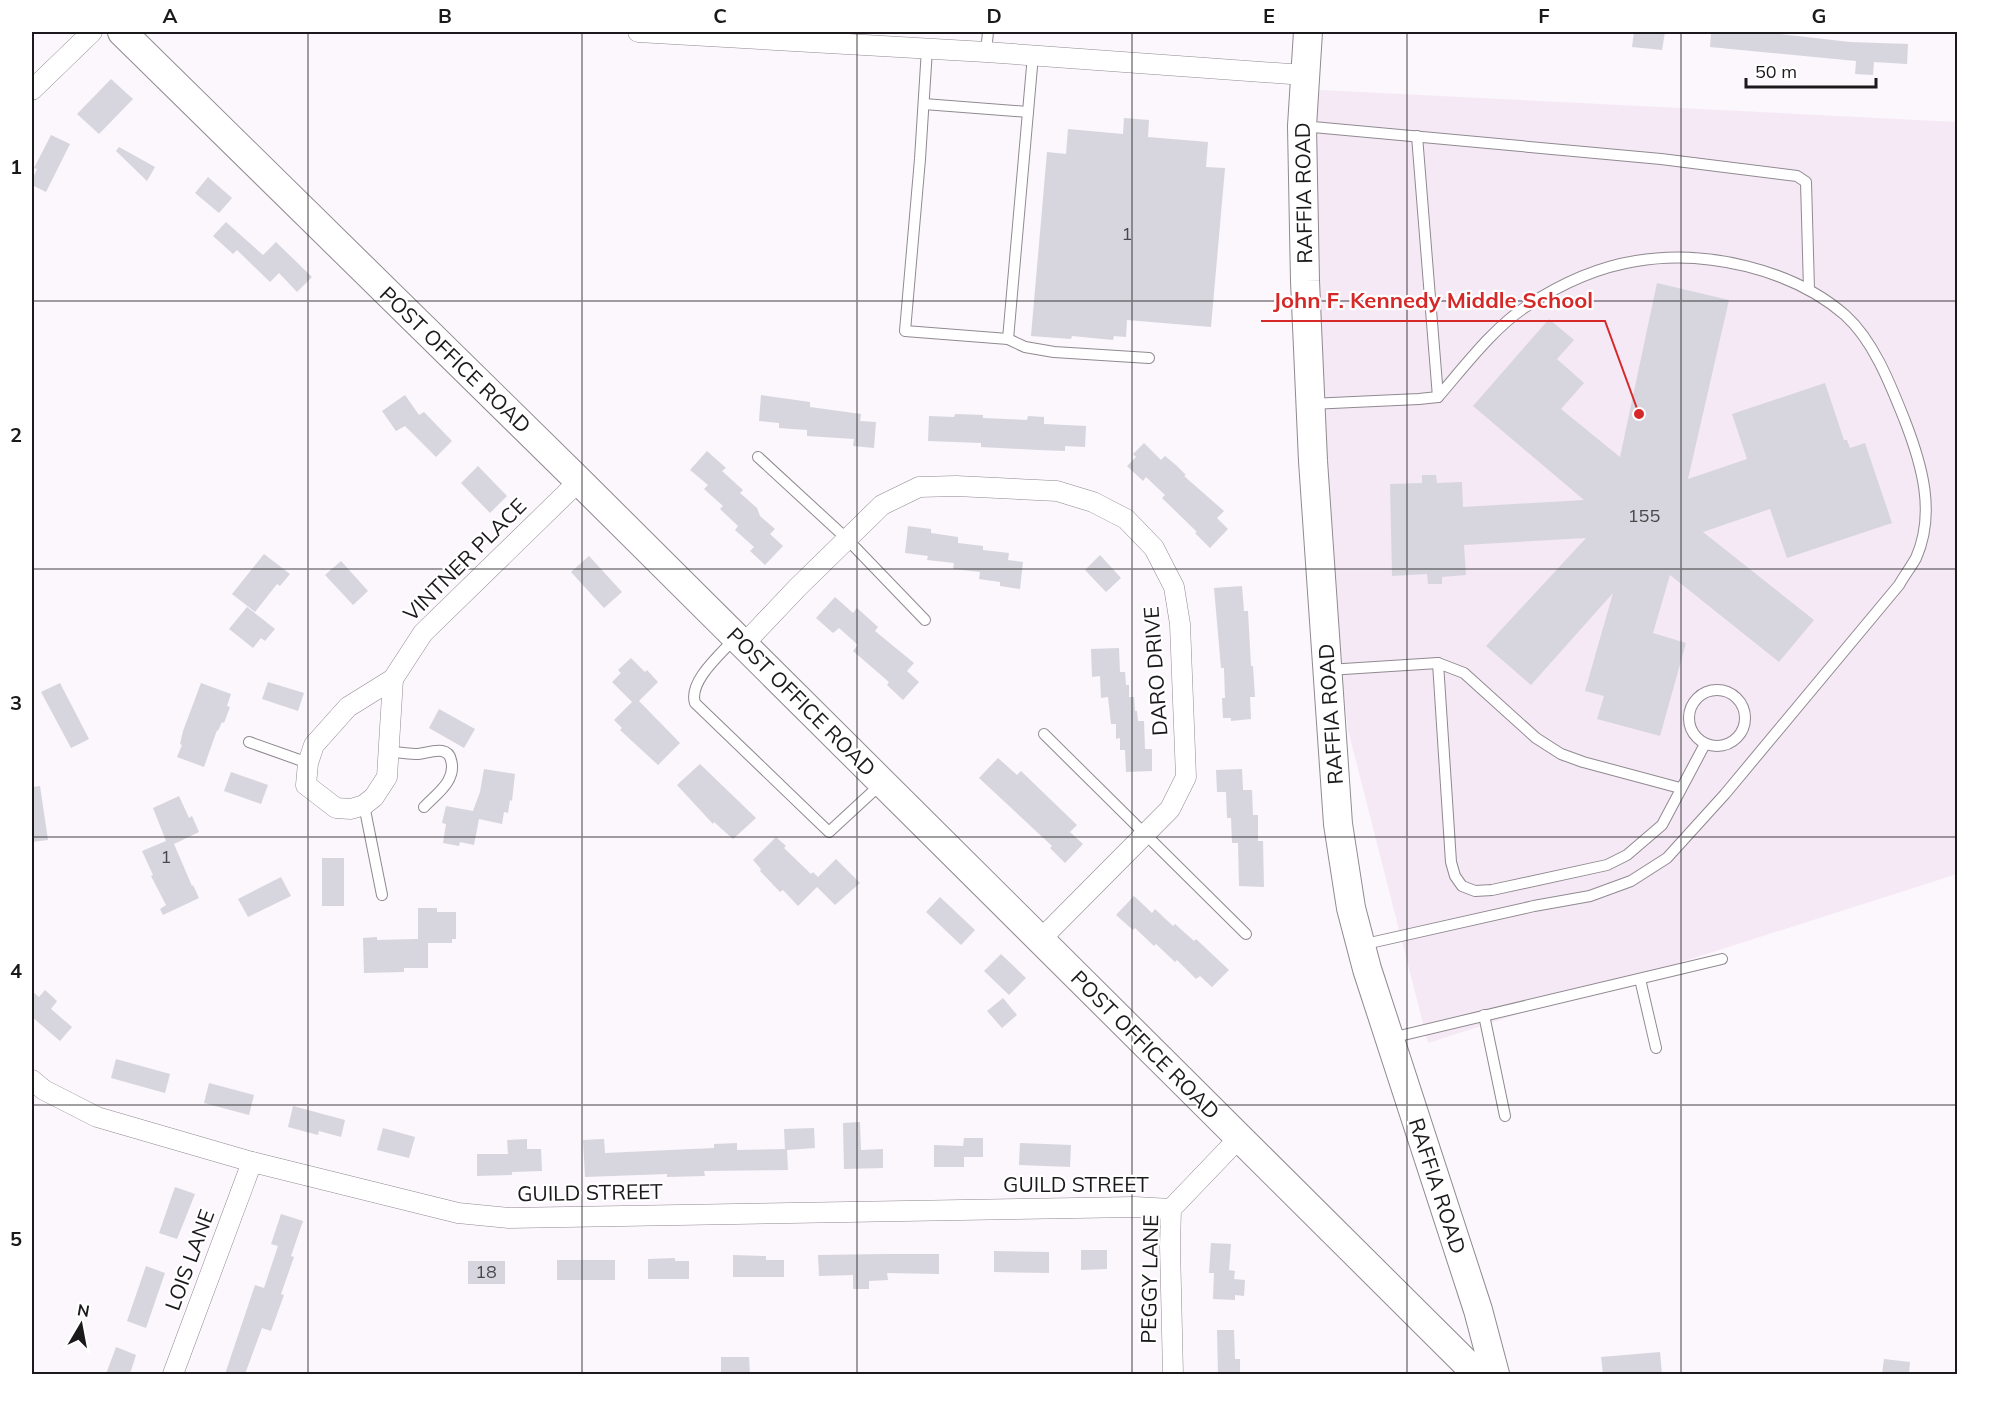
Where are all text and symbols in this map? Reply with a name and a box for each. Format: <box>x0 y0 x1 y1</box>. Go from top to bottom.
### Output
text: A <box>163 3 178 28</box>
text: B <box>438 3 452 28</box>
text: C <box>713 3 727 28</box>
text: D <box>986 3 1002 28</box>
text: E <box>1263 3 1275 28</box>
text: F <box>1538 3 1550 28</box>
text: G <box>1812 3 1826 28</box>
scale bar <box>1746 51 1876 89</box>
text: 50 m <box>1755 60 1797 83</box>
street label: RAFFIA ROAD <box>1289 122 1317 264</box>
text: 1 <box>10 154 22 179</box>
house number: 1 <box>1122 222 1132 245</box>
street label: POST OFFICE ROAD <box>375 281 537 438</box>
callout: John F. Kennedy Middle School <box>1261 281 1605 321</box>
text: John F. Kennedy Middle School <box>1273 286 1593 314</box>
text: 2 <box>10 422 22 447</box>
street label: VINTNER PLACE <box>397 492 531 626</box>
house number: 155 <box>1628 504 1660 527</box>
street label: DARO DRIVE <box>1138 605 1172 737</box>
street label: POST OFFICE ROAD <box>722 622 881 781</box>
street label: RAFFIA ROAD <box>1312 643 1348 785</box>
text: 3 <box>10 690 22 715</box>
house number: 1 <box>161 845 171 868</box>
text: 4 <box>10 958 22 983</box>
street label: POST OFFICE ROAD <box>1066 965 1225 1124</box>
street label: RAFFIA ROAD <box>1404 1115 1472 1257</box>
street label: GUILD STREET <box>1003 1171 1149 1197</box>
street label: GUILD STREET <box>517 1178 663 1206</box>
street label: LOIS LANE <box>159 1206 219 1314</box>
street label: PEGGY LANE <box>1135 1214 1163 1344</box>
text: 5 <box>10 1226 22 1251</box>
house number: 18 <box>475 1260 497 1283</box>
north arrow <box>51 1295 111 1355</box>
text: N <box>76 1299 91 1321</box>

